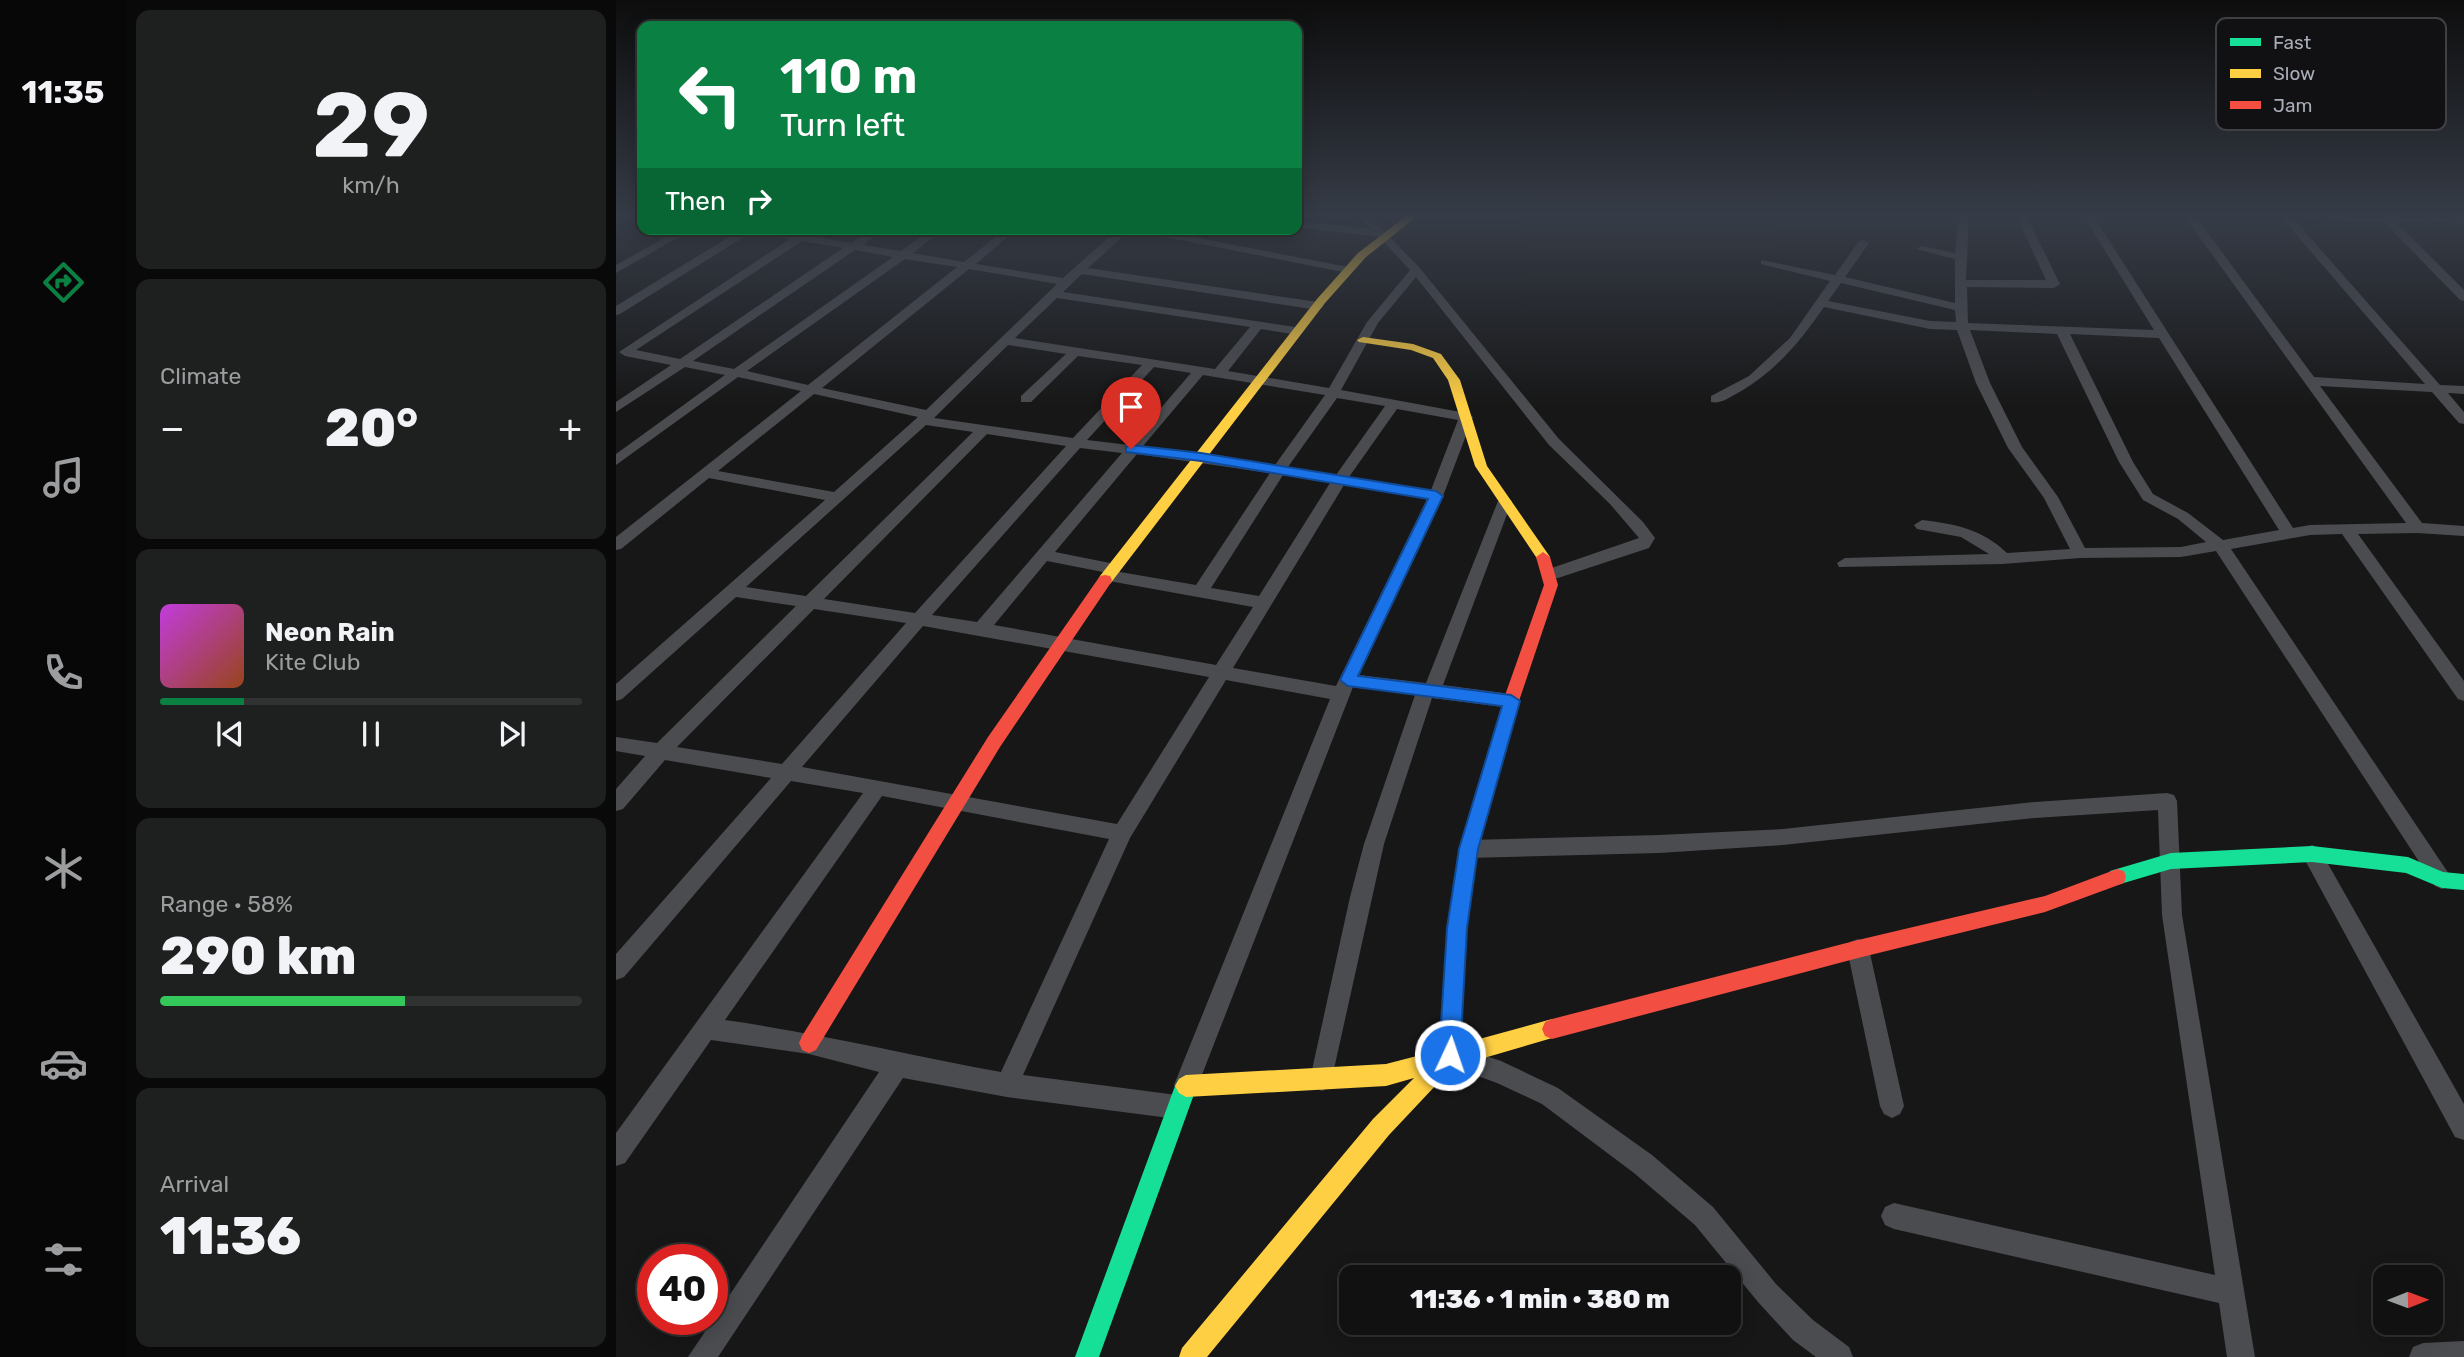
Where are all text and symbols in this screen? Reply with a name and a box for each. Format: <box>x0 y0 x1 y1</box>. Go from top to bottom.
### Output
legend <box>2216 18 2446 130</box>
text: Fast <box>2273 31 2312 54</box>
text: 110 m <box>780 47 917 105</box>
icon: left <box>665 49 756 140</box>
text: Slow <box>2273 62 2315 85</box>
text: 29 <box>312 71 430 179</box>
text: 11:35 <box>22 73 104 111</box>
text: Jam <box>2273 94 2312 117</box>
text: Turn left <box>780 106 905 144</box>
text: km/h <box>342 171 400 199</box>
icon: right <box>740 182 778 220</box>
text: Then <box>665 186 726 217</box>
icon: directions <box>39 258 88 307</box>
text: Climate <box>160 362 241 390</box>
pin <box>1101 377 1161 449</box>
icon: arrive <box>1112 388 1150 426</box>
text: 20° <box>325 397 418 459</box>
text: − <box>160 405 185 451</box>
text: + <box>558 405 582 451</box>
icon: music <box>39 453 88 502</box>
text: Neon Rain <box>265 617 395 648</box>
icon: phone <box>39 648 88 697</box>
text: Kite Club <box>265 648 360 676</box>
icon: previous <box>211 715 249 753</box>
icon: pause <box>352 715 390 753</box>
icon: next <box>493 715 531 753</box>
icon: climate <box>39 844 88 893</box>
text: Range · 58% <box>160 890 293 918</box>
text: 290 km <box>160 925 357 987</box>
position arrow <box>1413 1018 1487 1092</box>
icon: car <box>39 1039 88 1088</box>
text: Arrival <box>160 1170 229 1198</box>
text: 11:36 <box>160 1205 301 1267</box>
icon: filters <box>39 1235 88 1284</box>
speed limit sign: 40 <box>637 1244 728 1335</box>
north arrow <box>2373 1265 2443 1335</box>
map controls <box>2373 1265 2443 1335</box>
text: 11:36 · 1 min · 380 m <box>1410 1284 1670 1315</box>

